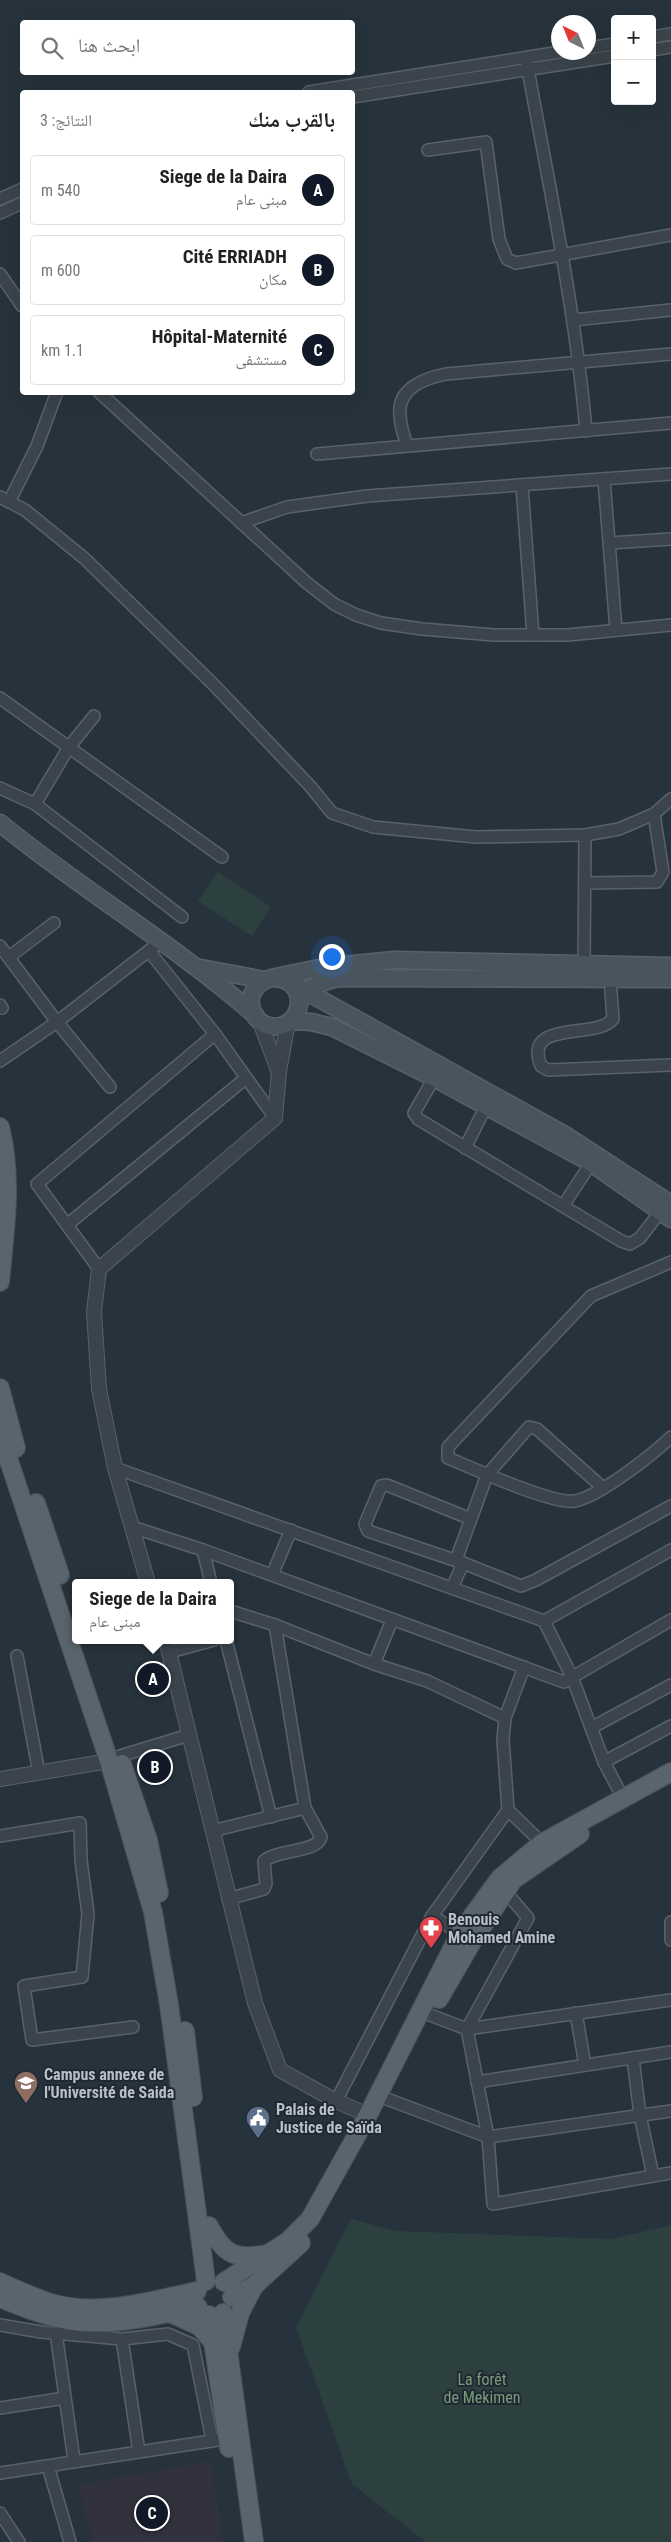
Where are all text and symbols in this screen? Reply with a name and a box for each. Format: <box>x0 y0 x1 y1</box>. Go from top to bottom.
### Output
north arrow <box>551 15 596 60</box>
map controls <box>611 15 656 105</box>
button: + <box>611 15 656 60</box>
search box <box>20 20 355 75</box>
icon: search <box>38 34 66 62</box>
text: ابحث هنا <box>78 34 140 57</box>
button: − <box>611 60 656 105</box>
text: بالقرب منك <box>248 108 335 132</box>
text: النتائج: 3 <box>40 111 92 130</box>
text: Siege de la Daira <box>159 165 287 188</box>
text: 540 m <box>41 181 80 200</box>
text: A <box>313 181 323 200</box>
text: مبنى عام <box>236 190 287 209</box>
text: Cité ERRIADH <box>183 245 287 268</box>
text: 600 m <box>41 261 80 280</box>
text: B <box>314 261 323 280</box>
text: مكان <box>259 270 287 289</box>
text: Hôpital-Maternité <box>152 325 287 348</box>
text: 1.1 km <box>41 341 84 360</box>
text: C <box>313 341 323 360</box>
text: مستشفى <box>236 350 287 369</box>
your location <box>319 944 345 970</box>
popup <box>72 1579 234 1644</box>
text: Siege de la Daira <box>89 1587 217 1610</box>
text: مبنى عام <box>89 1612 140 1631</box>
pin: A <box>137 1660 169 1698</box>
pin: B <box>139 1748 171 1786</box>
place label: Benouis Mohamed Amine <box>448 1910 556 1947</box>
pharmacy icon: Benouis Mohamed Amine <box>418 1915 444 1949</box>
place label: Campus annexe de l'Université de Saida <box>44 2065 175 2102</box>
school or university icon: Campus annexe de l'Université de Saida <box>13 2070 39 2104</box>
place label: Palais de Justice de Saïda <box>276 2100 382 2137</box>
public building icon: Palais de Justice de Saïda <box>245 2105 271 2139</box>
park label: La forêt de Mekimen <box>444 2370 520 2407</box>
pin: C <box>136 2494 168 2532</box>

